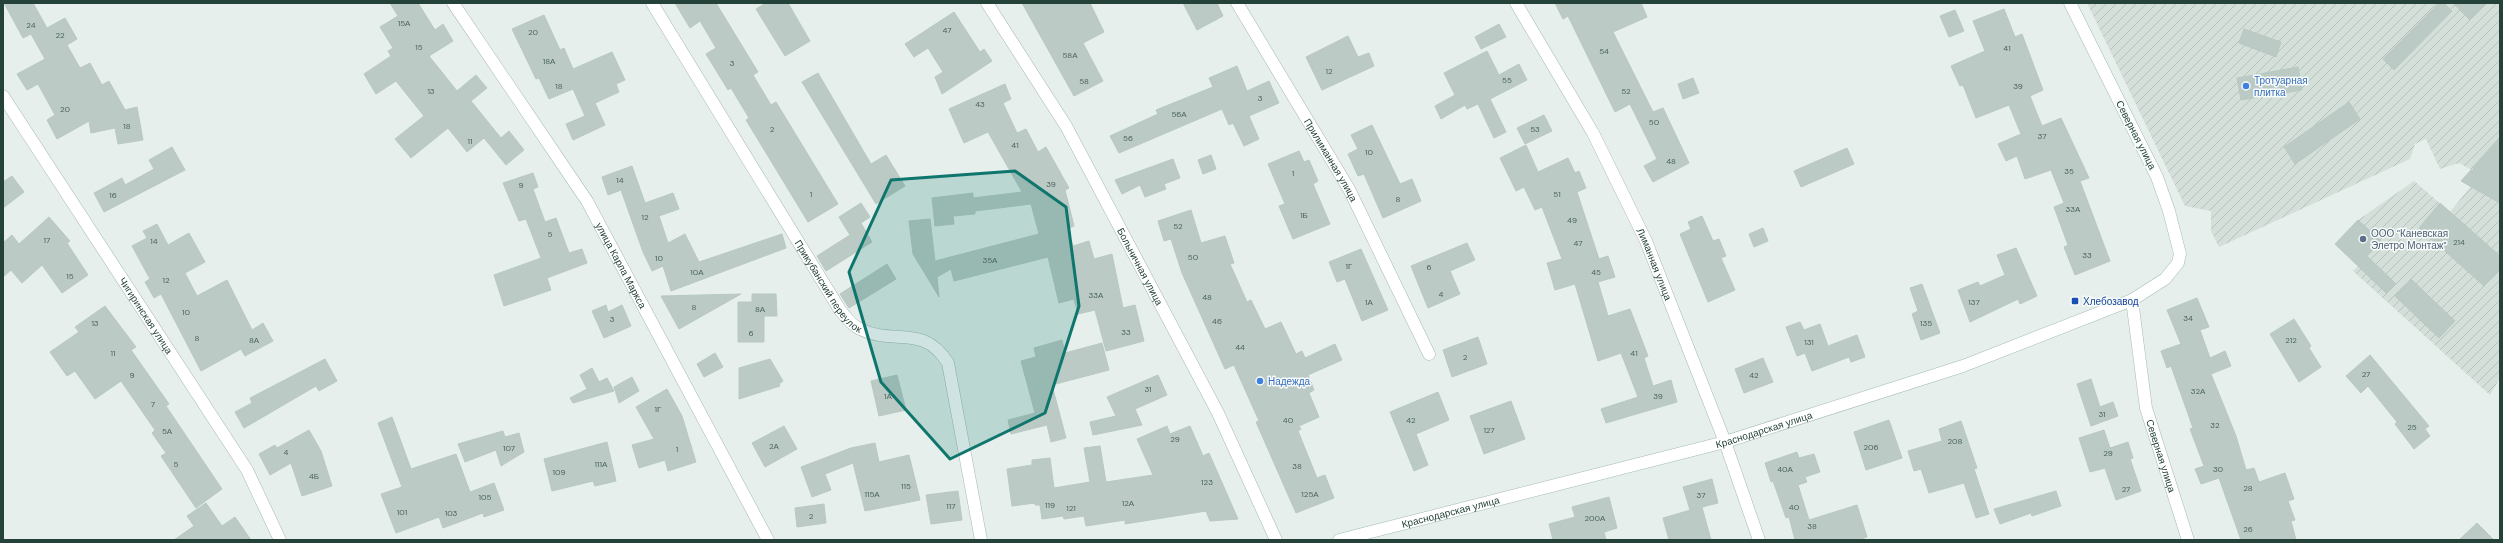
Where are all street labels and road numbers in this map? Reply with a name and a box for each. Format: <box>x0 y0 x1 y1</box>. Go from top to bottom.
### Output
street label: Северная улица <box>2113 98 2159 172</box>
street label: Прилиманная улица <box>1301 116 1361 204</box>
street label: улица Карла Маркса <box>593 220 650 311</box>
street label: Больничная улица <box>1114 225 1166 308</box>
street label: Лиманная улица <box>1634 226 1675 302</box>
street label: Прикубанский переулок <box>792 237 865 336</box>
street label: Чигиринская улица <box>116 275 176 357</box>
street label: Краснодарская улица <box>1714 408 1814 451</box>
street label: Северная улица <box>2143 418 2179 494</box>
street label: Краснодарская улица <box>1400 493 1501 530</box>

